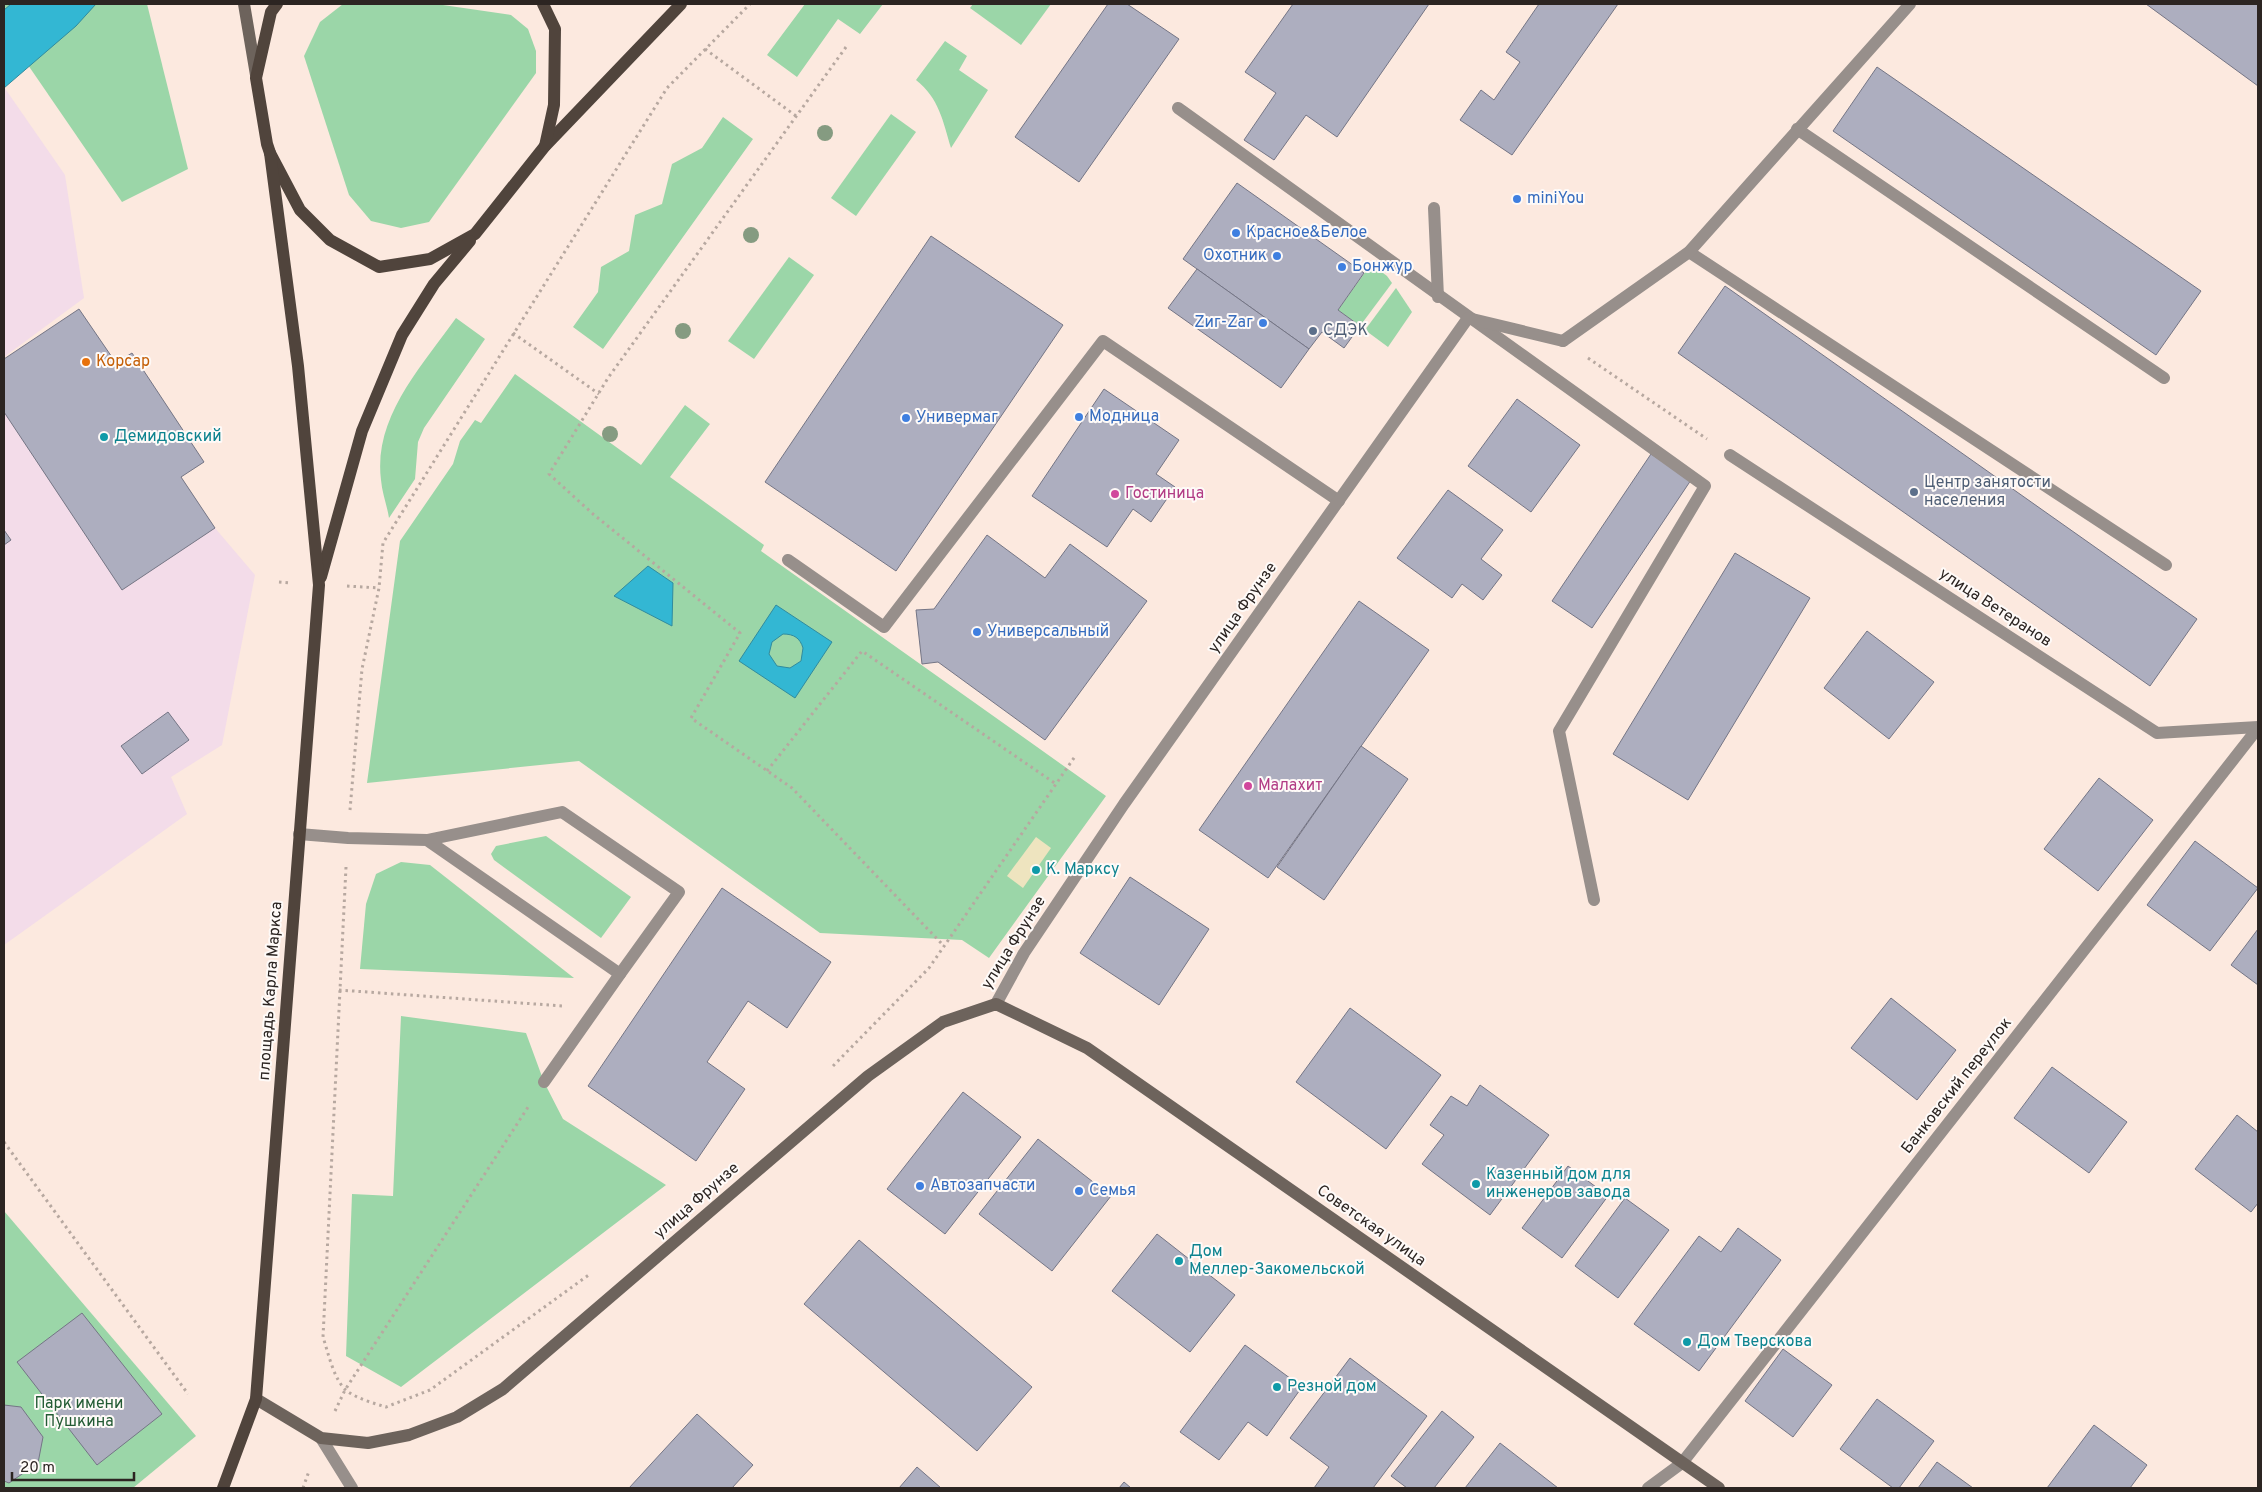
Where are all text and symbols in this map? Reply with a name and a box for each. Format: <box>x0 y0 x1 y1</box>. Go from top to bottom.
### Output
place label: miniYou <box>1527 189 1584 209</box>
marker: miniYou <box>1511 193 1523 205</box>
place label: Красное&Белое <box>1246 223 1367 243</box>
marker: Красное&Белое <box>1230 227 1242 239</box>
place label: Охотник <box>1203 246 1267 266</box>
marker: Охотник <box>1271 250 1283 262</box>
place label: Бонжур <box>1352 257 1413 277</box>
marker: Бонжур <box>1336 261 1348 273</box>
place label: Zиг-Zаг <box>1194 313 1253 333</box>
marker: Zиг-Zаг <box>1257 317 1269 329</box>
place label: СДЭК <box>1323 321 1368 341</box>
marker: СДЭК <box>1307 325 1319 337</box>
place label: Корсар <box>96 352 150 372</box>
marker: Корсар <box>80 356 92 368</box>
place label: Модница <box>1089 407 1159 427</box>
place label: Универмаг <box>916 408 998 428</box>
marker: Модница <box>1073 411 1085 423</box>
marker: Универмаг <box>900 412 912 424</box>
place label: Демидовский <box>114 427 222 447</box>
marker: Демидовский <box>98 431 110 443</box>
place label: Центр занятости населения <box>1924 473 2051 511</box>
place label: Гостиница <box>1125 484 1204 504</box>
marker: Центр занятости населения <box>1908 486 1920 498</box>
marker: Гостиница <box>1109 488 1121 500</box>
street label: улица Фрунзе <box>1204 559 1282 657</box>
street label: улица Ветеранов <box>1935 564 2055 652</box>
place label: Универсальный <box>987 622 1109 642</box>
marker: Универсальный <box>971 626 983 638</box>
place label: Малахит <box>1258 776 1322 796</box>
marker: Малахит <box>1242 780 1254 792</box>
place label: К. Марксу <box>1046 860 1120 880</box>
marker: К. Марксу <box>1030 864 1042 876</box>
street label: улица Фрунзе <box>977 893 1051 993</box>
street label: площадь Карла Маркса <box>255 901 287 1081</box>
street label: Банковский переулок <box>1897 1014 2017 1158</box>
street label: улица Фрунзе <box>650 1158 744 1244</box>
place label: Казенный дом для инженеров завода <box>1486 1165 1631 1203</box>
place label: Автозапчасти <box>930 1176 1035 1196</box>
marker: Казенный дом для инженеров завода <box>1470 1178 1482 1190</box>
marker: Автозапчасти <box>914 1180 926 1192</box>
place label: Семья <box>1089 1181 1136 1201</box>
street label: Советская улица <box>1312 1181 1430 1271</box>
marker: Семья <box>1073 1185 1085 1197</box>
place label: Дом Меллер-Закомельской <box>1189 1242 1365 1280</box>
marker: Дом Меллер-Закомельской <box>1173 1255 1185 1267</box>
place label: Дом Тверскова <box>1697 1332 1812 1352</box>
marker: Дом Тверскова <box>1681 1336 1693 1348</box>
place label: Резной дом <box>1287 1377 1377 1397</box>
marker: Резной дом <box>1271 1381 1283 1393</box>
park label: Парк имени Пушкина <box>34 1394 124 1432</box>
scale bar <box>12 1450 135 1482</box>
text: 20 m <box>20 1459 55 1478</box>

